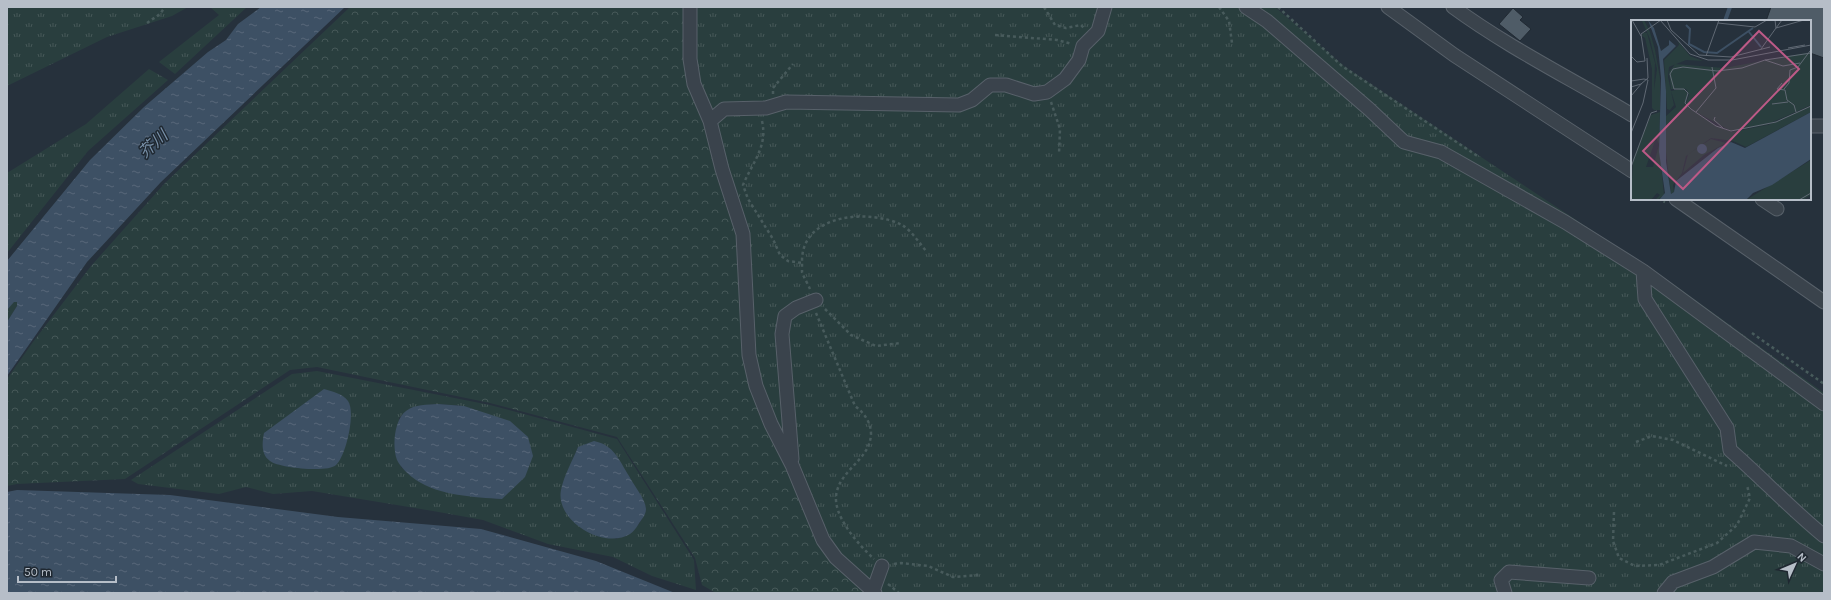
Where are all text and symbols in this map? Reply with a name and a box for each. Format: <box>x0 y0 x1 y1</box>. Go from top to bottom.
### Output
inset map <box>1631 20 1811 200</box>
water label: 芥川 <box>135 125 173 162</box>
north arrow <box>1775 544 1815 584</box>
text: N <box>1794 550 1809 565</box>
scale bar <box>18 558 116 584</box>
text: 50 m <box>24 565 52 579</box>

